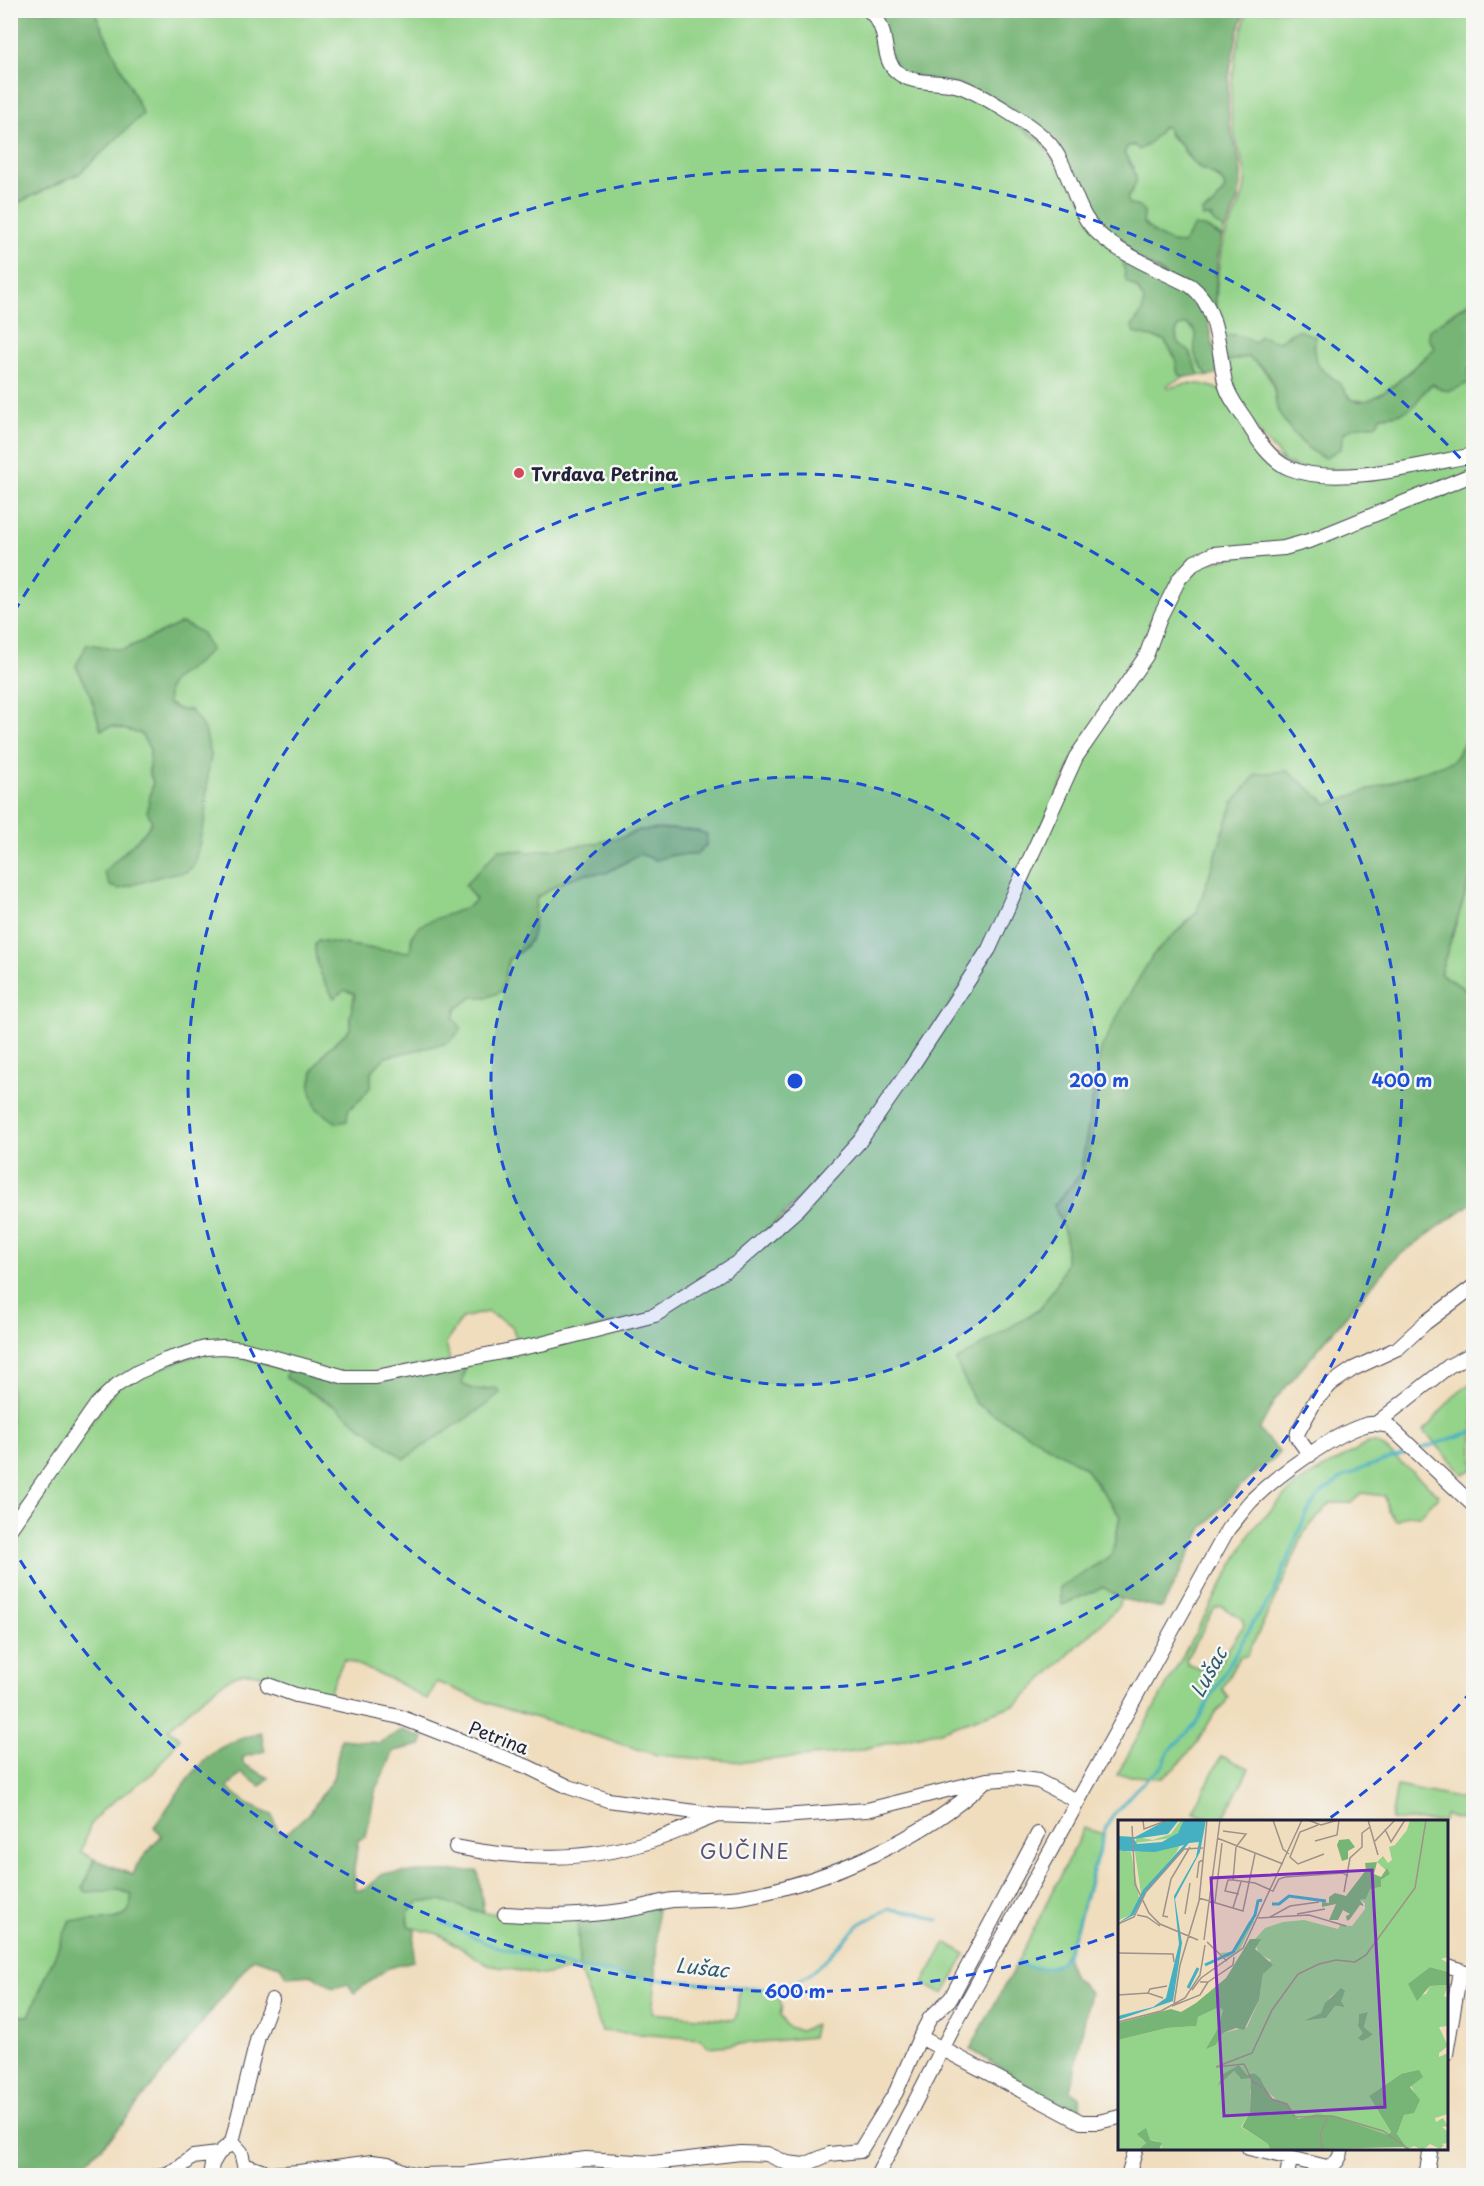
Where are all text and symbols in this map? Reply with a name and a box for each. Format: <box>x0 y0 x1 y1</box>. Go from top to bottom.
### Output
place label: Tvrđava Petrina <box>531 460 678 487</box>
marker: Tvrđava Petrina <box>512 466 526 480</box>
text: 200 m <box>1069 1066 1129 1093</box>
text: 400 m <box>1372 1066 1432 1093</box>
centre of rings <box>785 1071 805 1091</box>
water label: Lušac <box>1182 1639 1235 1702</box>
street label: Petrina <box>465 1713 533 1761</box>
inset map <box>1118 1820 1448 2150</box>
district label: GUČINE <box>700 1836 790 1866</box>
water label: Lušac <box>674 1949 732 1985</box>
text: 600 m <box>764 1977 826 2004</box>

